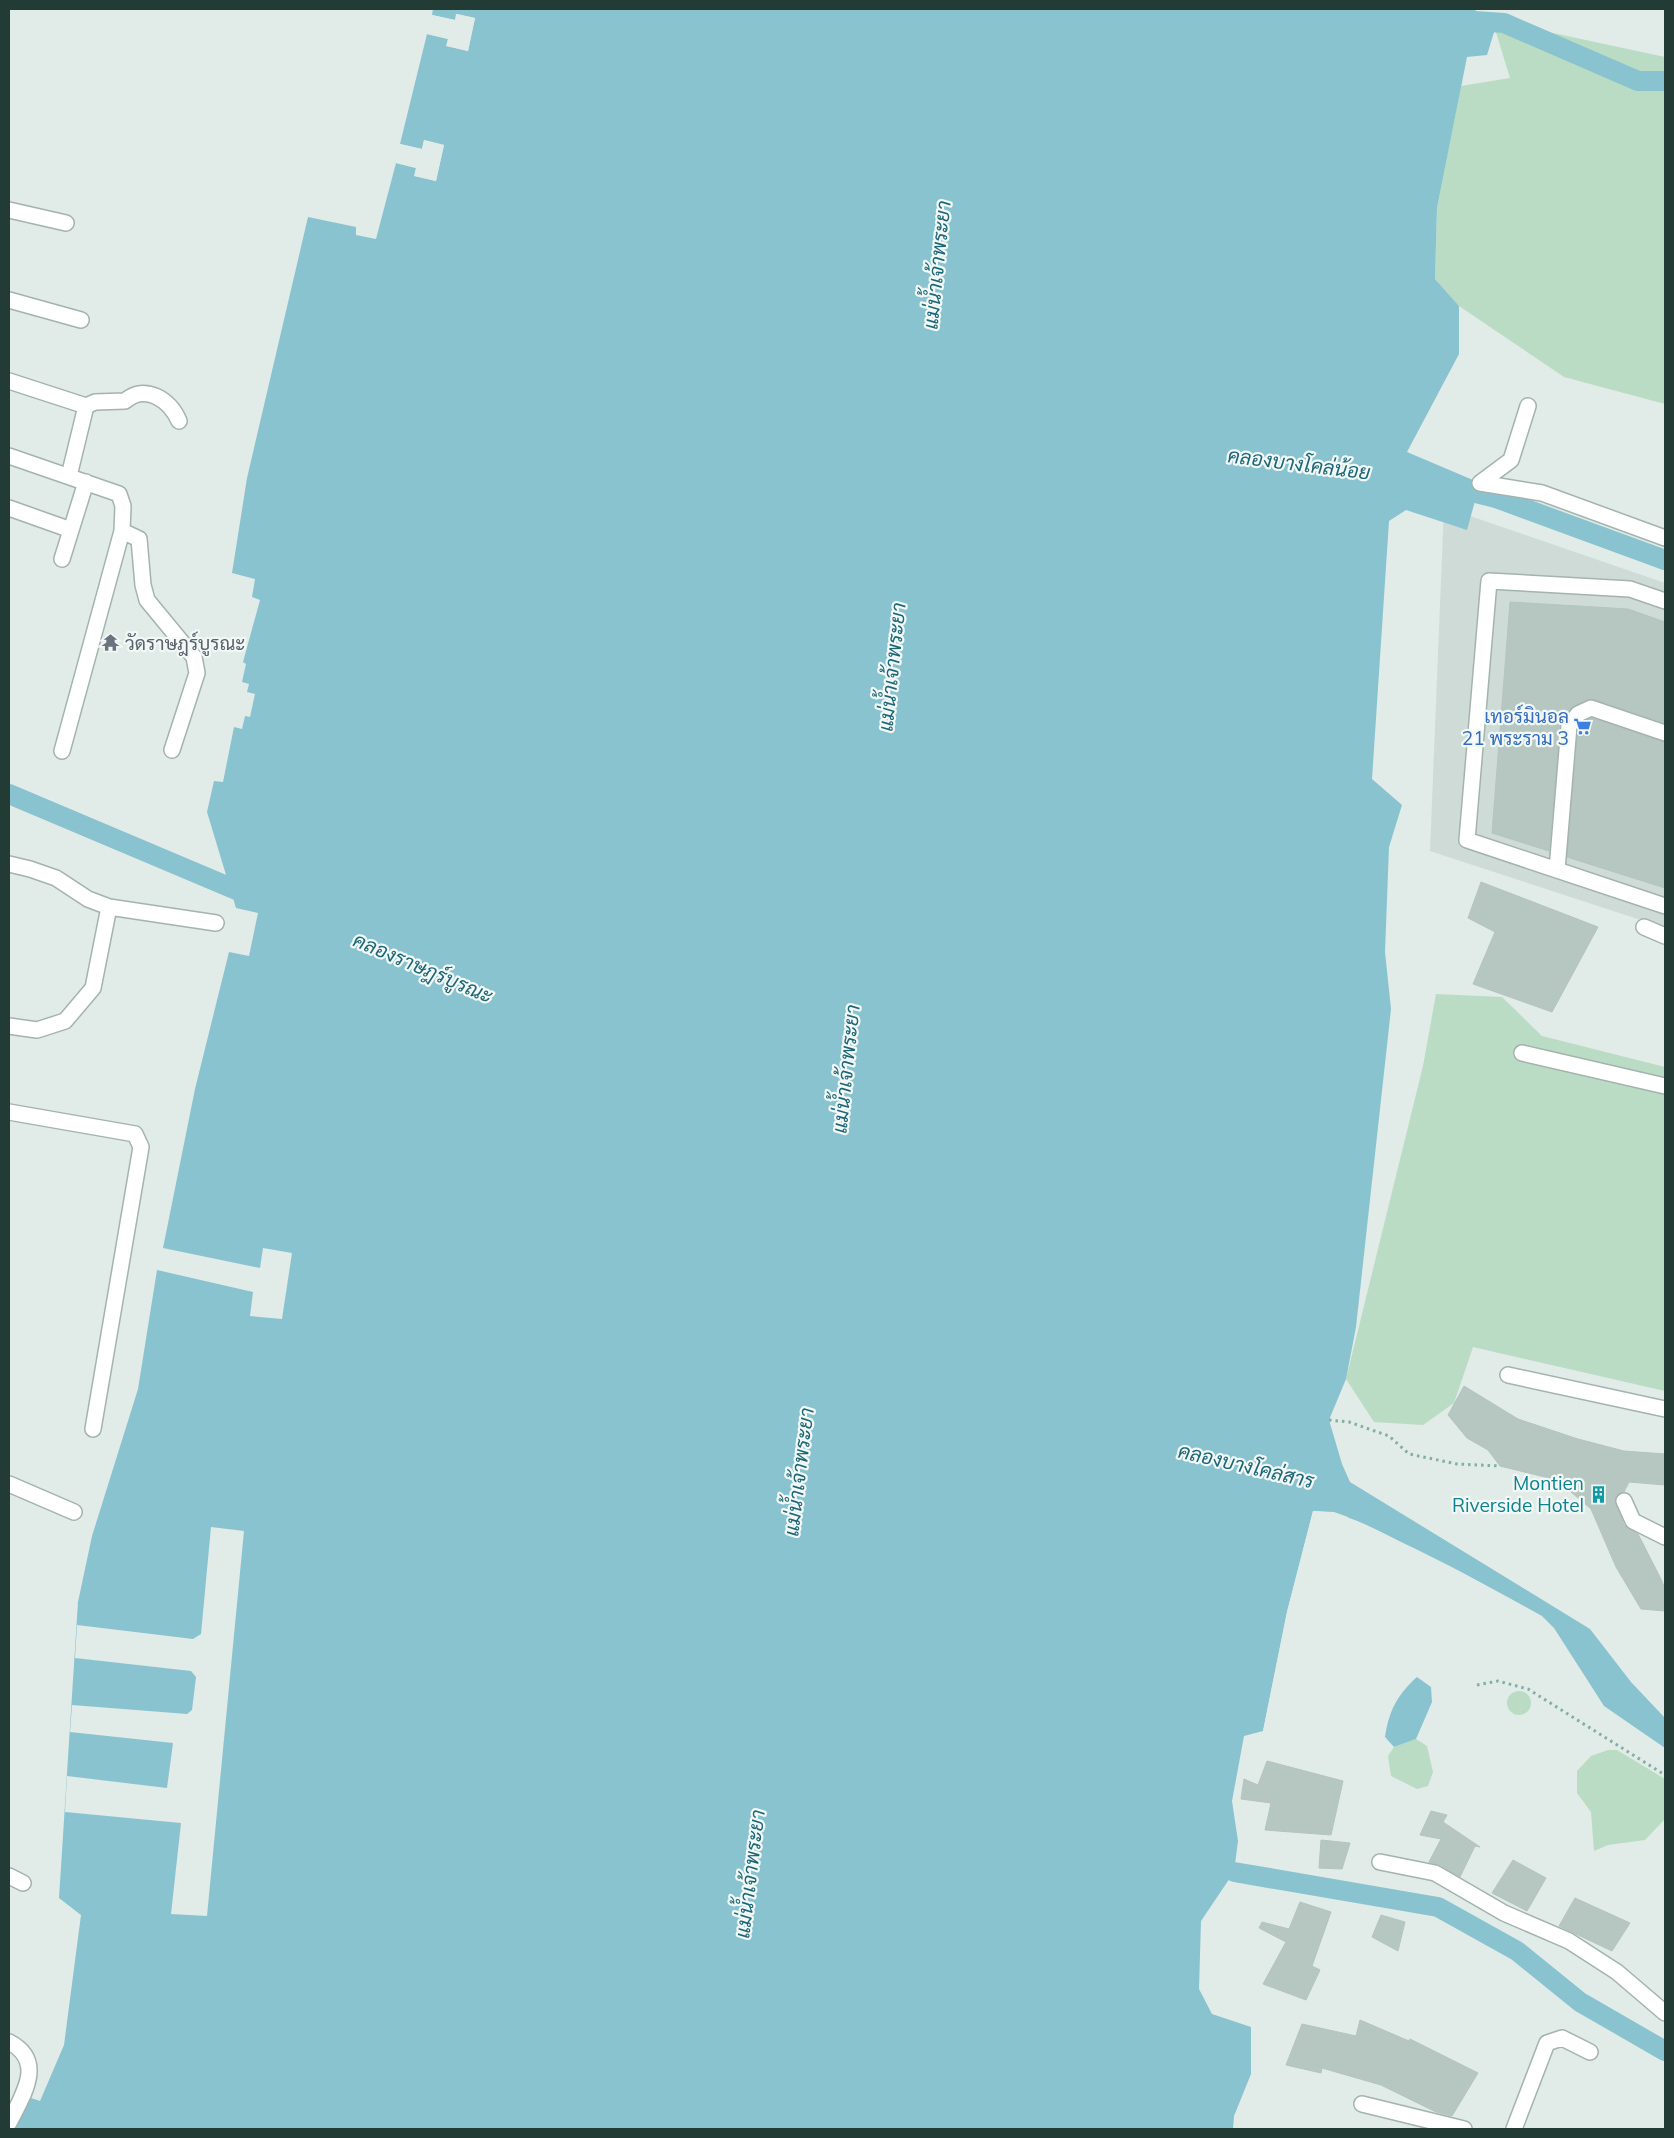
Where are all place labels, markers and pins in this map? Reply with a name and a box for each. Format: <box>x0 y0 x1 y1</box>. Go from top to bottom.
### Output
place label: วัดราษฎร์บูรณะ <box>125 631 245 657</box>
temple icon: วัดราษฎร์บูรณะ <box>101 633 121 653</box>
place label: เทอร์มินอล 21 พระราม 3 <box>1462 704 1569 750</box>
supermarket icon: เทอร์มินอล 21 พระราม 3 <box>1573 717 1593 737</box>
place label: Montien Riverside Hotel <box>1452 1471 1584 1517</box>
building icon: Montien Riverside Hotel <box>1588 1484 1608 1504</box>

